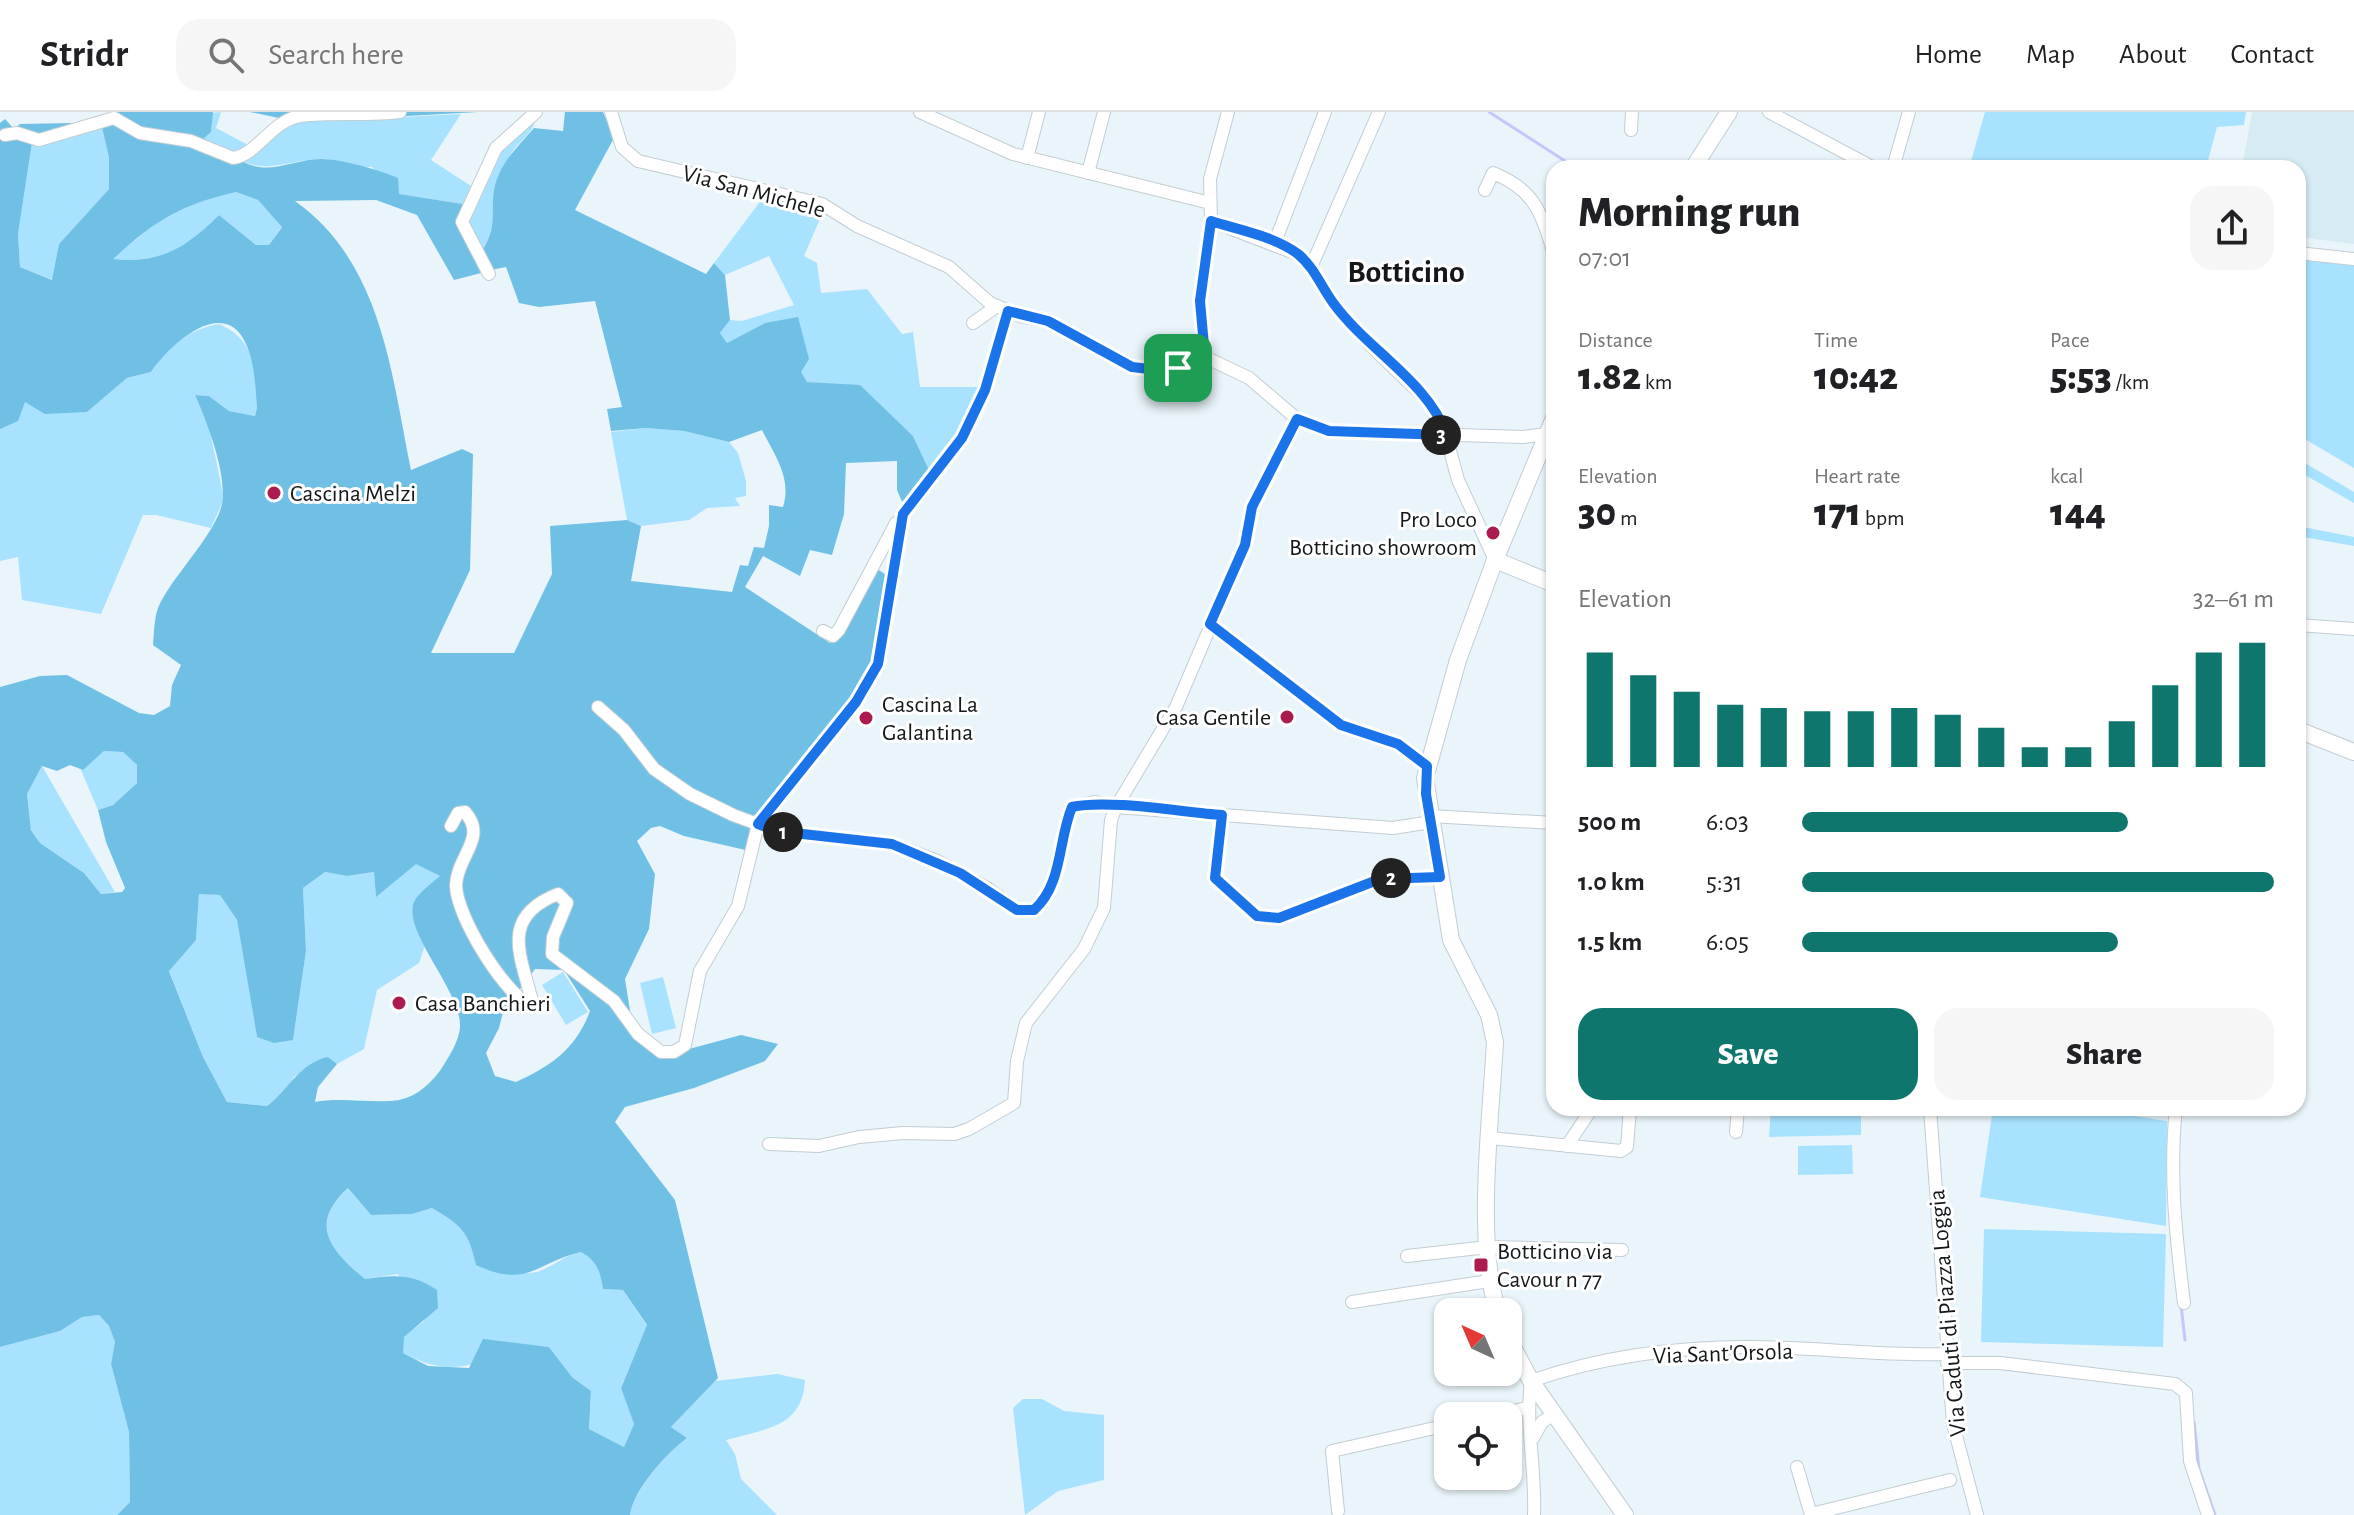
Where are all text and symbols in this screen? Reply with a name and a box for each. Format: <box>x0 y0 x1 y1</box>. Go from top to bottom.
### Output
search box <box>176 19 736 91</box>
icon: search <box>204 33 248 77</box>
text: Stridr <box>40 36 128 74</box>
text: Search here <box>268 40 404 70</box>
text: Home <box>1915 41 1982 69</box>
text: Map <box>2026 41 2075 69</box>
text: About <box>2119 41 2187 69</box>
text: Contact <box>2231 41 2314 69</box>
street label: Via San Michele <box>680 161 828 223</box>
button: share <box>2190 186 2274 270</box>
text: Morning run <box>1578 191 1801 235</box>
text: 07:01 <box>1578 245 1631 271</box>
district label: Botticino <box>1347 256 1465 288</box>
text: Distance <box>1578 329 1653 351</box>
text: Time <box>1814 329 1858 351</box>
text: Pace <box>2050 329 2090 351</box>
pin <box>1144 334 1212 402</box>
icon: arrive <box>1156 346 1200 390</box>
text: 1.82 <box>1578 357 1641 397</box>
text: 10:42 <box>1814 357 1898 397</box>
text: 5:53 <box>2050 357 2112 397</box>
text: km <box>1641 371 1672 393</box>
text: /km <box>2112 371 2149 393</box>
pin: 3 <box>1421 415 1461 455</box>
text: 3 <box>1436 424 1446 446</box>
text: Elevation <box>1578 465 1658 487</box>
text: Heart rate <box>1814 465 1900 487</box>
text: kcal <box>2050 465 2084 487</box>
place label: Cascina Melzi <box>290 482 416 506</box>
marker: Cascina Melzi <box>265 484 283 502</box>
text: 30 <box>1578 493 1616 533</box>
text: 171 <box>1814 493 1861 533</box>
text: 144 <box>2050 493 2106 533</box>
text: m <box>1616 507 1638 529</box>
text: bpm <box>1861 507 1905 529</box>
place label: Pro Loco Botticino showroom <box>1289 508 1477 560</box>
marker: Pro Loco Botticino showroom <box>1484 524 1502 542</box>
text: Elevation <box>1578 586 1672 612</box>
text: 32–61 m <box>2193 586 2274 612</box>
place label: Cascina La Galantina <box>882 693 978 745</box>
place label: Casa Gentile <box>1156 706 1271 730</box>
marker: Casa Gentile <box>1278 708 1296 726</box>
marker: Cascina La Galantina <box>857 709 875 727</box>
text: 500 m <box>1578 809 1641 835</box>
text: 6:03 <box>1706 809 1749 835</box>
pin: 1 <box>763 812 803 852</box>
text: 1 <box>779 821 787 843</box>
pin: 2 <box>1371 858 1411 898</box>
text: 2 <box>1386 867 1396 889</box>
text: 1.0 km <box>1578 869 1645 895</box>
text: 5:31 <box>1706 869 1742 895</box>
text: 1.5 km <box>1578 929 1642 955</box>
text: 6:05 <box>1706 929 1749 955</box>
place label: Casa Banchieri <box>415 992 551 1016</box>
marker: Casa Banchieri <box>390 994 408 1012</box>
button: Save <box>1578 1008 1918 1100</box>
button: Share <box>1934 1008 2274 1100</box>
street label: Via Caduti di Piazza Loggia <box>1925 1188 1971 1438</box>
place label: Botticino via Cavour n 77 <box>1497 1240 1613 1292</box>
marker: Botticino via Cavour n 77 <box>1472 1256 1490 1274</box>
north arrow <box>1434 1298 1522 1386</box>
map controls <box>1434 1298 1522 1490</box>
street label: Via Sant'Orsola <box>1652 1340 1794 1368</box>
button: locate <box>1434 1402 1522 1490</box>

